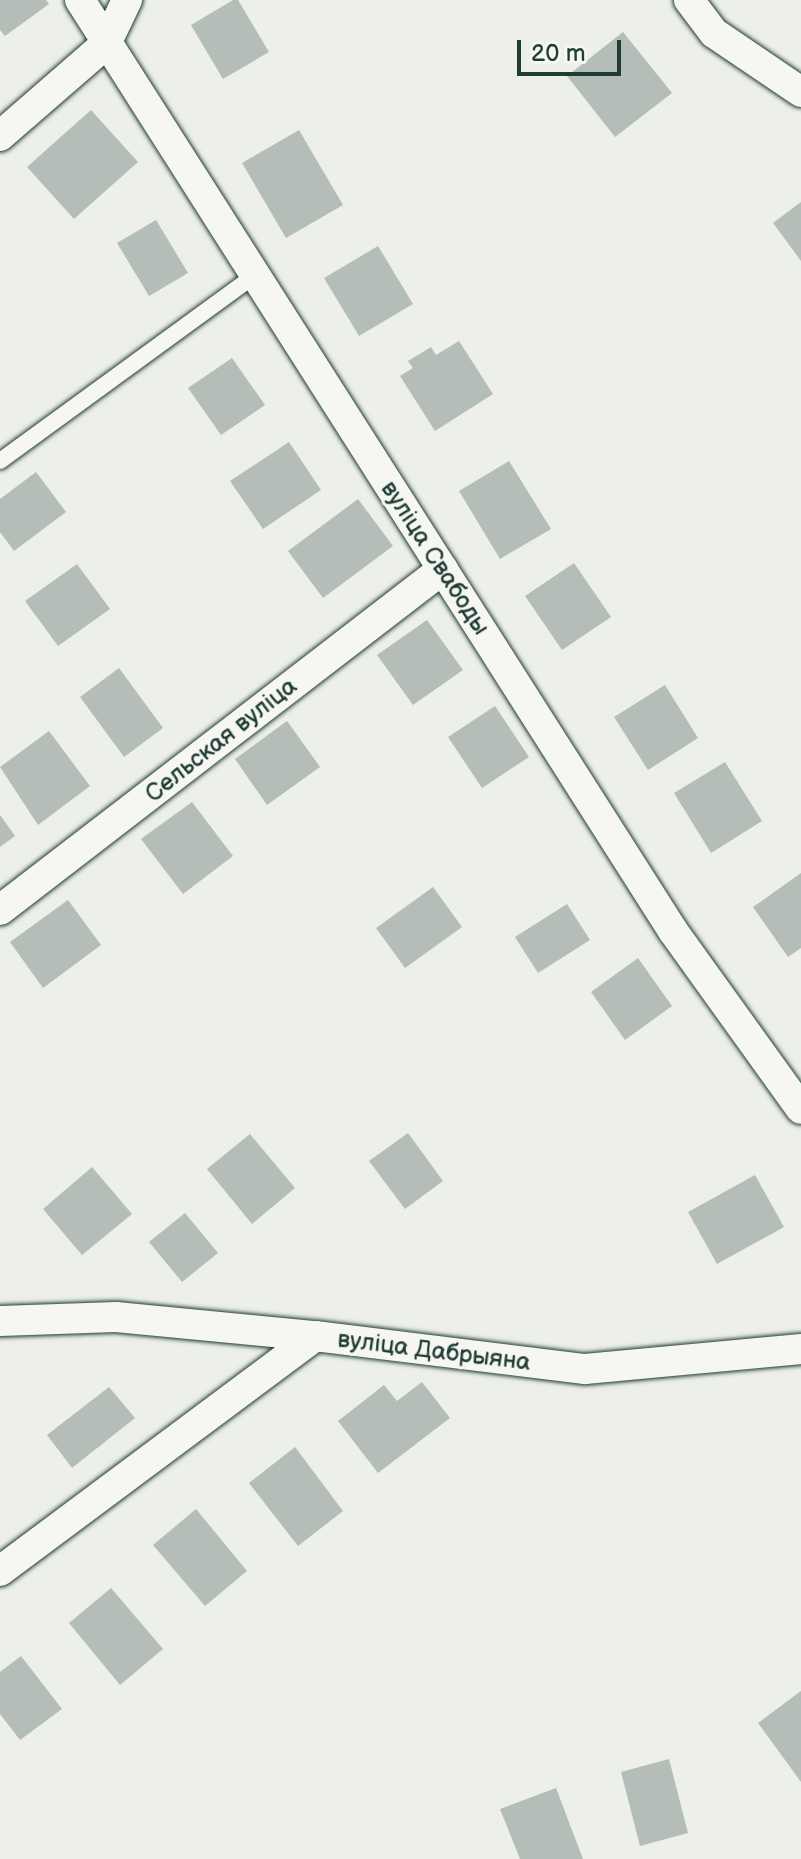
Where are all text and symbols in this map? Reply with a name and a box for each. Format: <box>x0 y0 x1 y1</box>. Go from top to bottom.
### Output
scale bar <box>521 24 625 74</box>
text: 20 m <box>531 39 586 68</box>
street label: вуліца Свабоды <box>375 476 495 640</box>
street label: Сельская вуліца <box>139 672 303 808</box>
street label: вуліца Дабрыяна <box>336 1325 532 1377</box>

